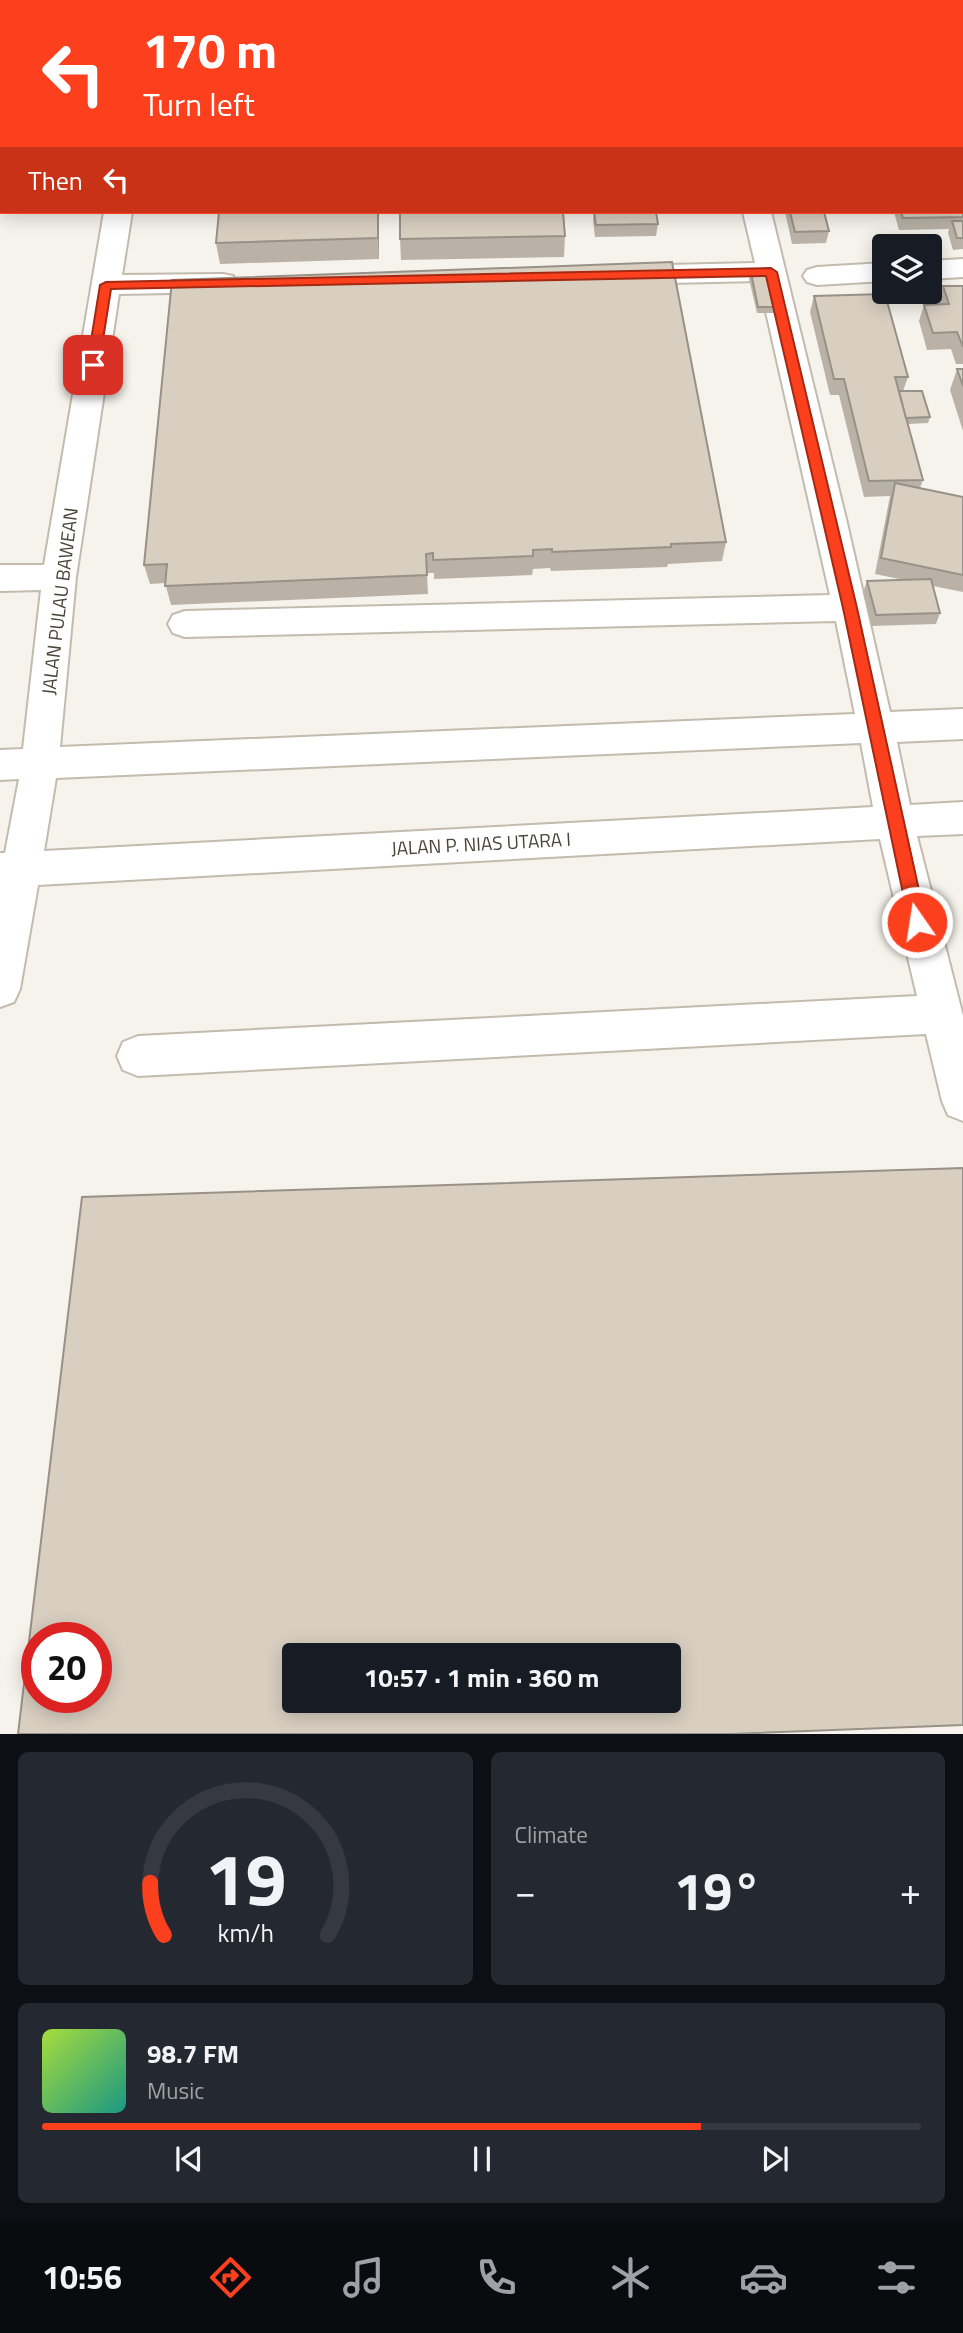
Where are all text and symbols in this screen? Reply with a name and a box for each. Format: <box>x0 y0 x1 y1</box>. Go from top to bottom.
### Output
text: 170 m <box>143 12 277 87</box>
icon: left <box>28 28 119 119</box>
text: Turn left <box>143 80 255 128</box>
text: Then <box>28 161 83 200</box>
icon: left <box>97 161 135 199</box>
map controls <box>872 234 942 304</box>
button: layers <box>872 234 942 304</box>
pin <box>63 335 123 395</box>
icon: arrive <box>74 346 112 384</box>
street label: JALAN PULAU BAWEAN <box>33 506 85 696</box>
street label: JALAN P. NIAS UTARA I <box>390 824 572 862</box>
position arrow <box>880 885 954 959</box>
speed limit sign: 20 <box>21 1622 112 1713</box>
text: 10:57 · 1 min · 360 m <box>364 1658 599 1697</box>
text: Climate <box>515 1817 588 1852</box>
text: 19 <box>204 1823 286 1933</box>
text: 19° <box>674 1851 761 1930</box>
text: − <box>515 1862 536 1920</box>
text: + <box>900 1862 921 1920</box>
text: km/h <box>217 1913 274 1951</box>
text: 98.7 FM <box>147 2034 239 2073</box>
text: Music <box>147 2073 204 2108</box>
icon: previous <box>170 2140 208 2178</box>
icon: pause <box>463 2140 501 2178</box>
icon: next <box>756 2140 794 2178</box>
text: 10:56 <box>42 2253 122 2301</box>
icon: directions <box>206 2253 255 2302</box>
icon: music <box>339 2253 388 2302</box>
icon: phone <box>472 2253 521 2302</box>
icon: climate <box>606 2253 655 2302</box>
icon: car <box>739 2253 788 2302</box>
icon: filters <box>872 2253 921 2302</box>

